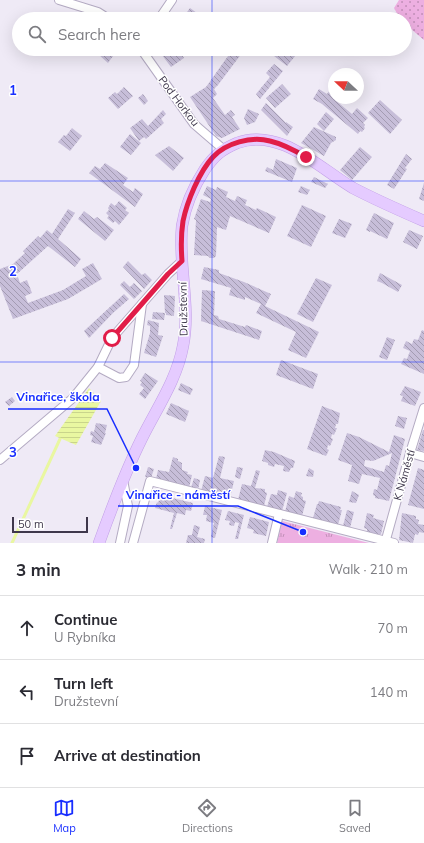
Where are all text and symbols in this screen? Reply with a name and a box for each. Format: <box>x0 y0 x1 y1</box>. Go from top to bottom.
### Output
search box <box>12 12 412 56</box>
icon: search <box>26 23 48 45</box>
text: Search here <box>58 25 140 44</box>
north arrow <box>328 68 364 104</box>
street label: Pod Horkou <box>155 73 203 129</box>
text: 1 <box>9 82 17 98</box>
route end <box>297 148 315 166</box>
text: 2 <box>9 263 17 279</box>
street label: Družstevní <box>176 280 190 336</box>
route start <box>103 329 121 347</box>
callout: Vinařice, škola <box>8 385 107 409</box>
text: Vinařice, škola <box>15 389 100 404</box>
text: 3 <box>9 444 17 460</box>
street label: K Náměstí <box>390 447 418 502</box>
callout: Vinařice - náměstí <box>118 482 238 506</box>
text: Vinařice - náměstí <box>125 487 231 502</box>
scale bar <box>12 515 88 534</box>
text: 50 m <box>18 517 44 531</box>
text: 3 min <box>16 559 61 580</box>
text: Walk · 210 m <box>329 561 408 577</box>
text: Continue <box>54 610 117 629</box>
icon: ahead <box>16 617 38 639</box>
text: 70 m <box>378 620 408 636</box>
text: U Rybníka <box>54 629 116 645</box>
text: Turn left <box>54 674 113 693</box>
icon: left <box>16 681 38 703</box>
text: 140 m <box>370 684 408 700</box>
text: Družstevní <box>54 693 118 709</box>
icon: arrive <box>16 745 38 767</box>
text: Arrive at destination <box>54 746 201 765</box>
tab: Map <box>53 797 76 835</box>
tab: Directions <box>182 797 233 835</box>
tab: Saved <box>339 797 371 835</box>

